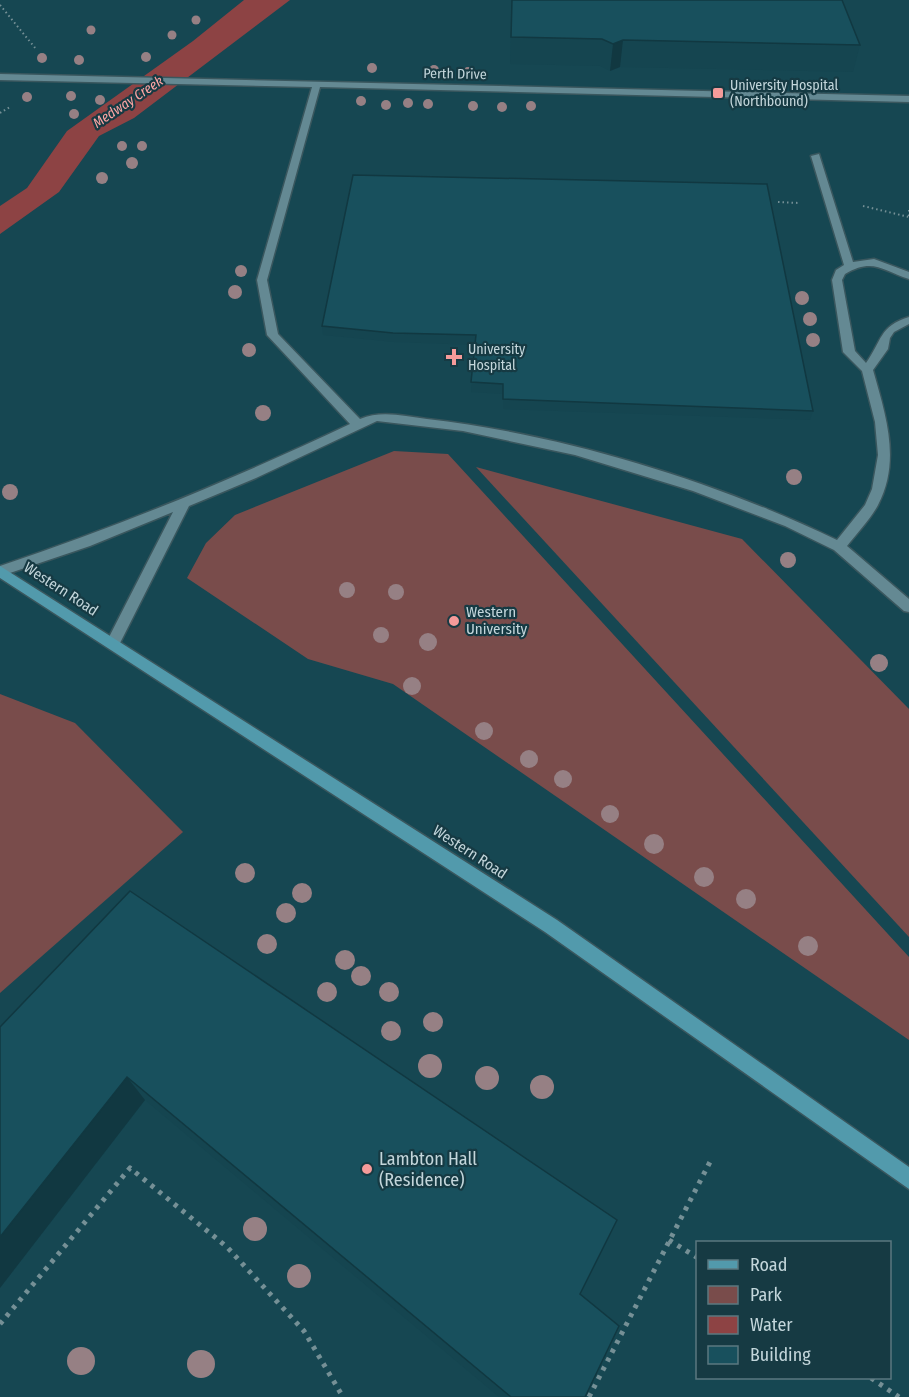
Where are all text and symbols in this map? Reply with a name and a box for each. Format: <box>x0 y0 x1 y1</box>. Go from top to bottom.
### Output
street label: Perth Drive <box>423 65 487 83</box>
water label: Medway Creek <box>90 72 166 132</box>
place label: University Hospital (Northbound) <box>730 77 838 110</box>
marker: University Hospital (Northbound) <box>711 86 725 100</box>
place label: University Hospital <box>468 341 526 374</box>
marker: University Hospital <box>445 348 463 366</box>
street label: Western Road <box>21 558 101 620</box>
place label: Western University <box>466 603 528 638</box>
marker: Western University <box>447 614 461 628</box>
street label: Western Road <box>430 821 510 883</box>
place label: Lambton Hall (Residence) <box>379 1148 477 1191</box>
marker: Lambton Hall (Residence) <box>360 1162 374 1176</box>
legend <box>696 1241 891 1379</box>
text: Road <box>750 1254 787 1276</box>
text: Park <box>750 1284 783 1306</box>
text: Water <box>750 1314 793 1336</box>
text: Building <box>750 1344 811 1366</box>

